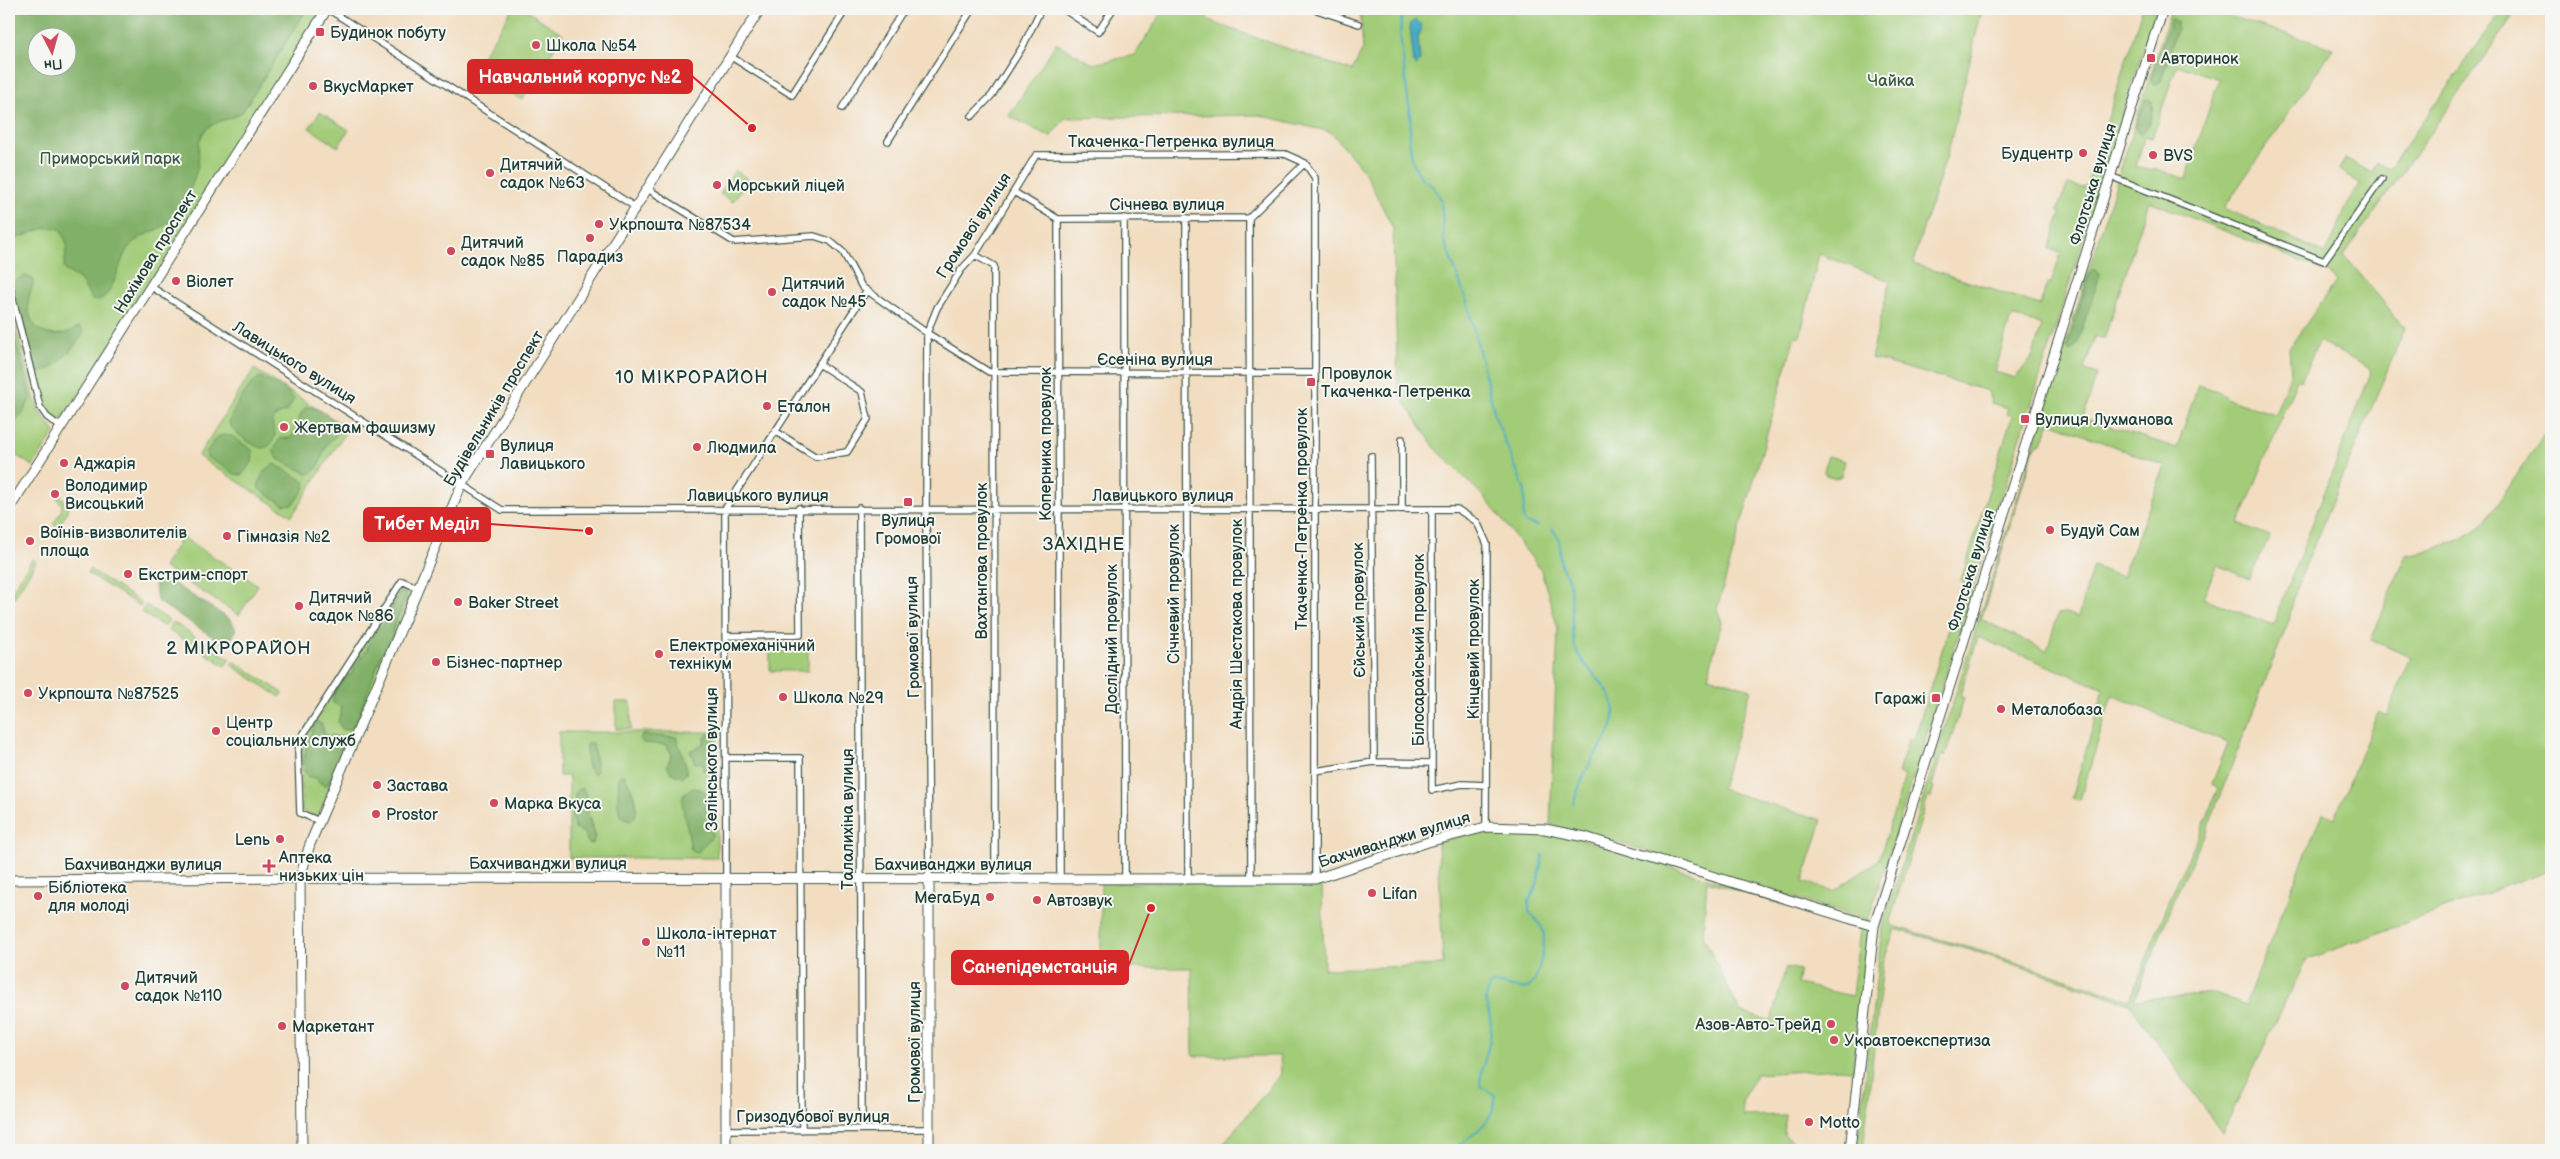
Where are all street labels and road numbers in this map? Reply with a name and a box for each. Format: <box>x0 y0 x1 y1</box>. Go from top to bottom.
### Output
street label: Флотська вулиця <box>2066 121 2121 248</box>
street label: Ткаченка-Петренка вулиця <box>1068 133 1274 152</box>
street label: Громової вулиця <box>933 169 1016 282</box>
street label: Нахімова проспект <box>111 186 202 317</box>
street label: Січнева вулиця <box>1109 196 1225 215</box>
street label: Лавицького вулиця <box>228 317 359 409</box>
street label: Будівельників проспект <box>440 327 549 490</box>
street label: Єсеніна вулиця <box>1097 351 1213 370</box>
street label: Коперника провулок <box>1037 366 1056 521</box>
street label: Ткаченка-Петренка провулок <box>1293 407 1312 630</box>
street label: Вахтангова провулок <box>973 482 992 640</box>
street label: Лавицького вулиця <box>686 487 829 506</box>
street label: Лавицького вулиця <box>1091 487 1234 506</box>
street label: Флотська вулиця <box>1944 507 1999 634</box>
street label: Андрія Шестакова провулок <box>1228 518 1247 730</box>
street label: Січневий провулок <box>1165 523 1184 664</box>
street label: Єйський провулок <box>1349 542 1370 678</box>
street label: Білосарайський провулок <box>1410 553 1429 746</box>
street label: Дослідний провулок <box>1103 563 1122 714</box>
street label: Громової вулиця <box>903 576 924 698</box>
street label: Кінцевий провулок <box>1465 578 1484 719</box>
street label: Зелінського вулиця <box>703 687 722 831</box>
street label: Талалихіна вулиця <box>839 748 858 890</box>
street label: Бахчиванджи вулиця <box>1316 808 1473 873</box>
street label: Бахчиванджи вулиця <box>469 855 627 874</box>
street label: Бахчиванджи вулиця <box>64 856 222 875</box>
street label: Бахчиванджи вулиця <box>874 856 1032 875</box>
street label: Громової вулиця <box>906 981 925 1103</box>
street label: Гризодубової вулиця <box>736 1108 890 1127</box>

